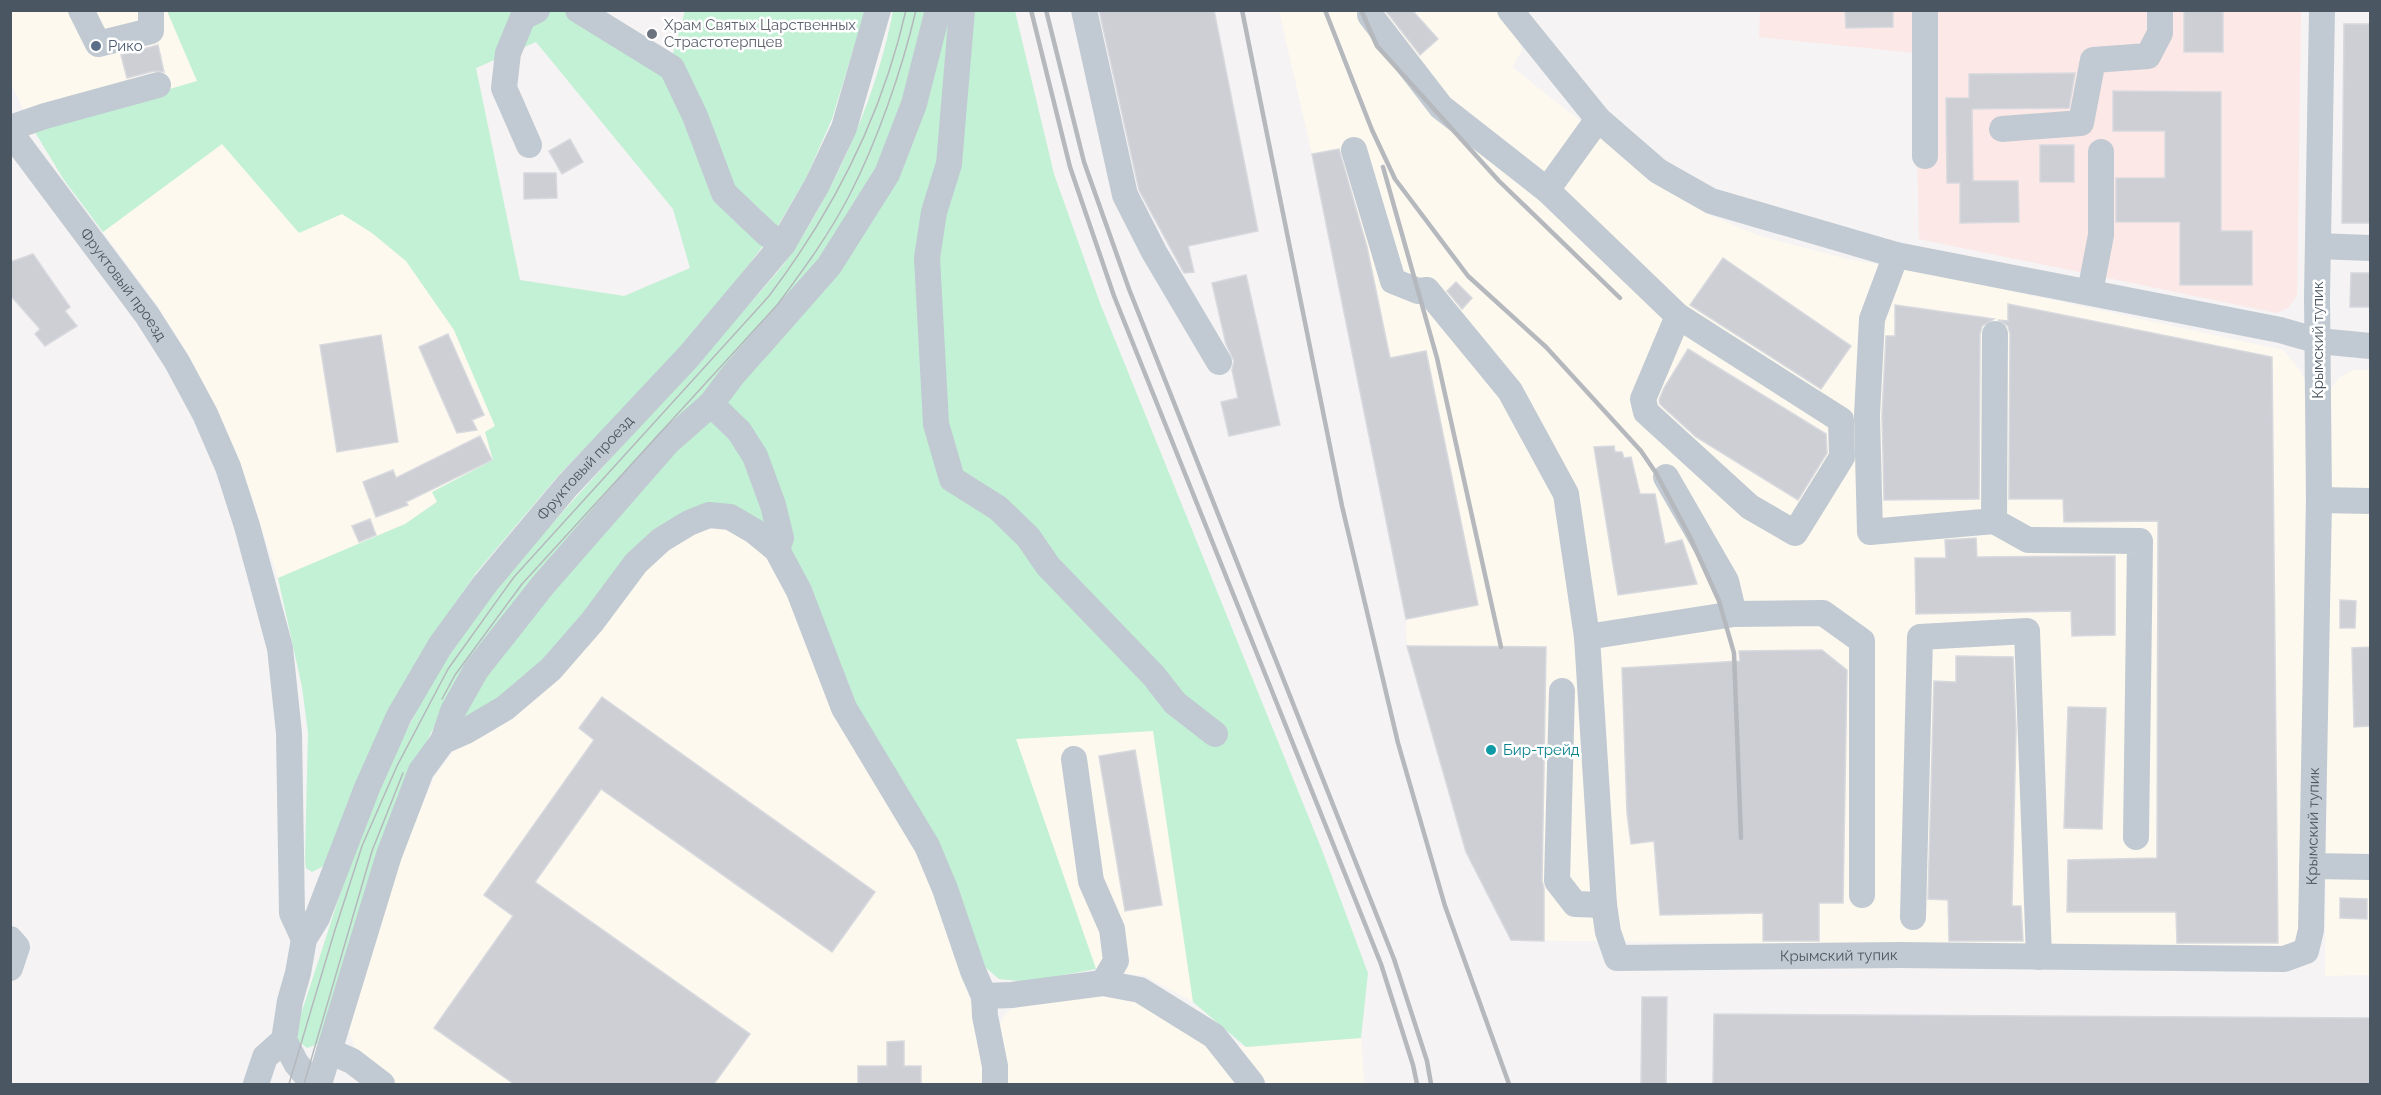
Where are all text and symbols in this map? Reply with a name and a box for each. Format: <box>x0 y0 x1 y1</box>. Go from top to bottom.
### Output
place label: Храм Святых Царственных Страстотерпцев <box>664 16 856 51</box>
marker: Храм Святых Царственных Страстотерпцев <box>645 27 659 41</box>
place label: Рико <box>108 37 143 55</box>
marker: Рико <box>89 39 103 53</box>
street label: Фруктовый проезд <box>76 225 170 345</box>
street label: Крымский тупик <box>2309 281 2327 399</box>
street label: Фруктовый проезд <box>533 412 638 524</box>
place label: Бир-трейд <box>1503 741 1580 759</box>
marker: Бир-трейд <box>1484 743 1498 757</box>
street label: Крымский тупик <box>2303 767 2323 885</box>
street label: Крымский тупик <box>1780 946 1898 965</box>

